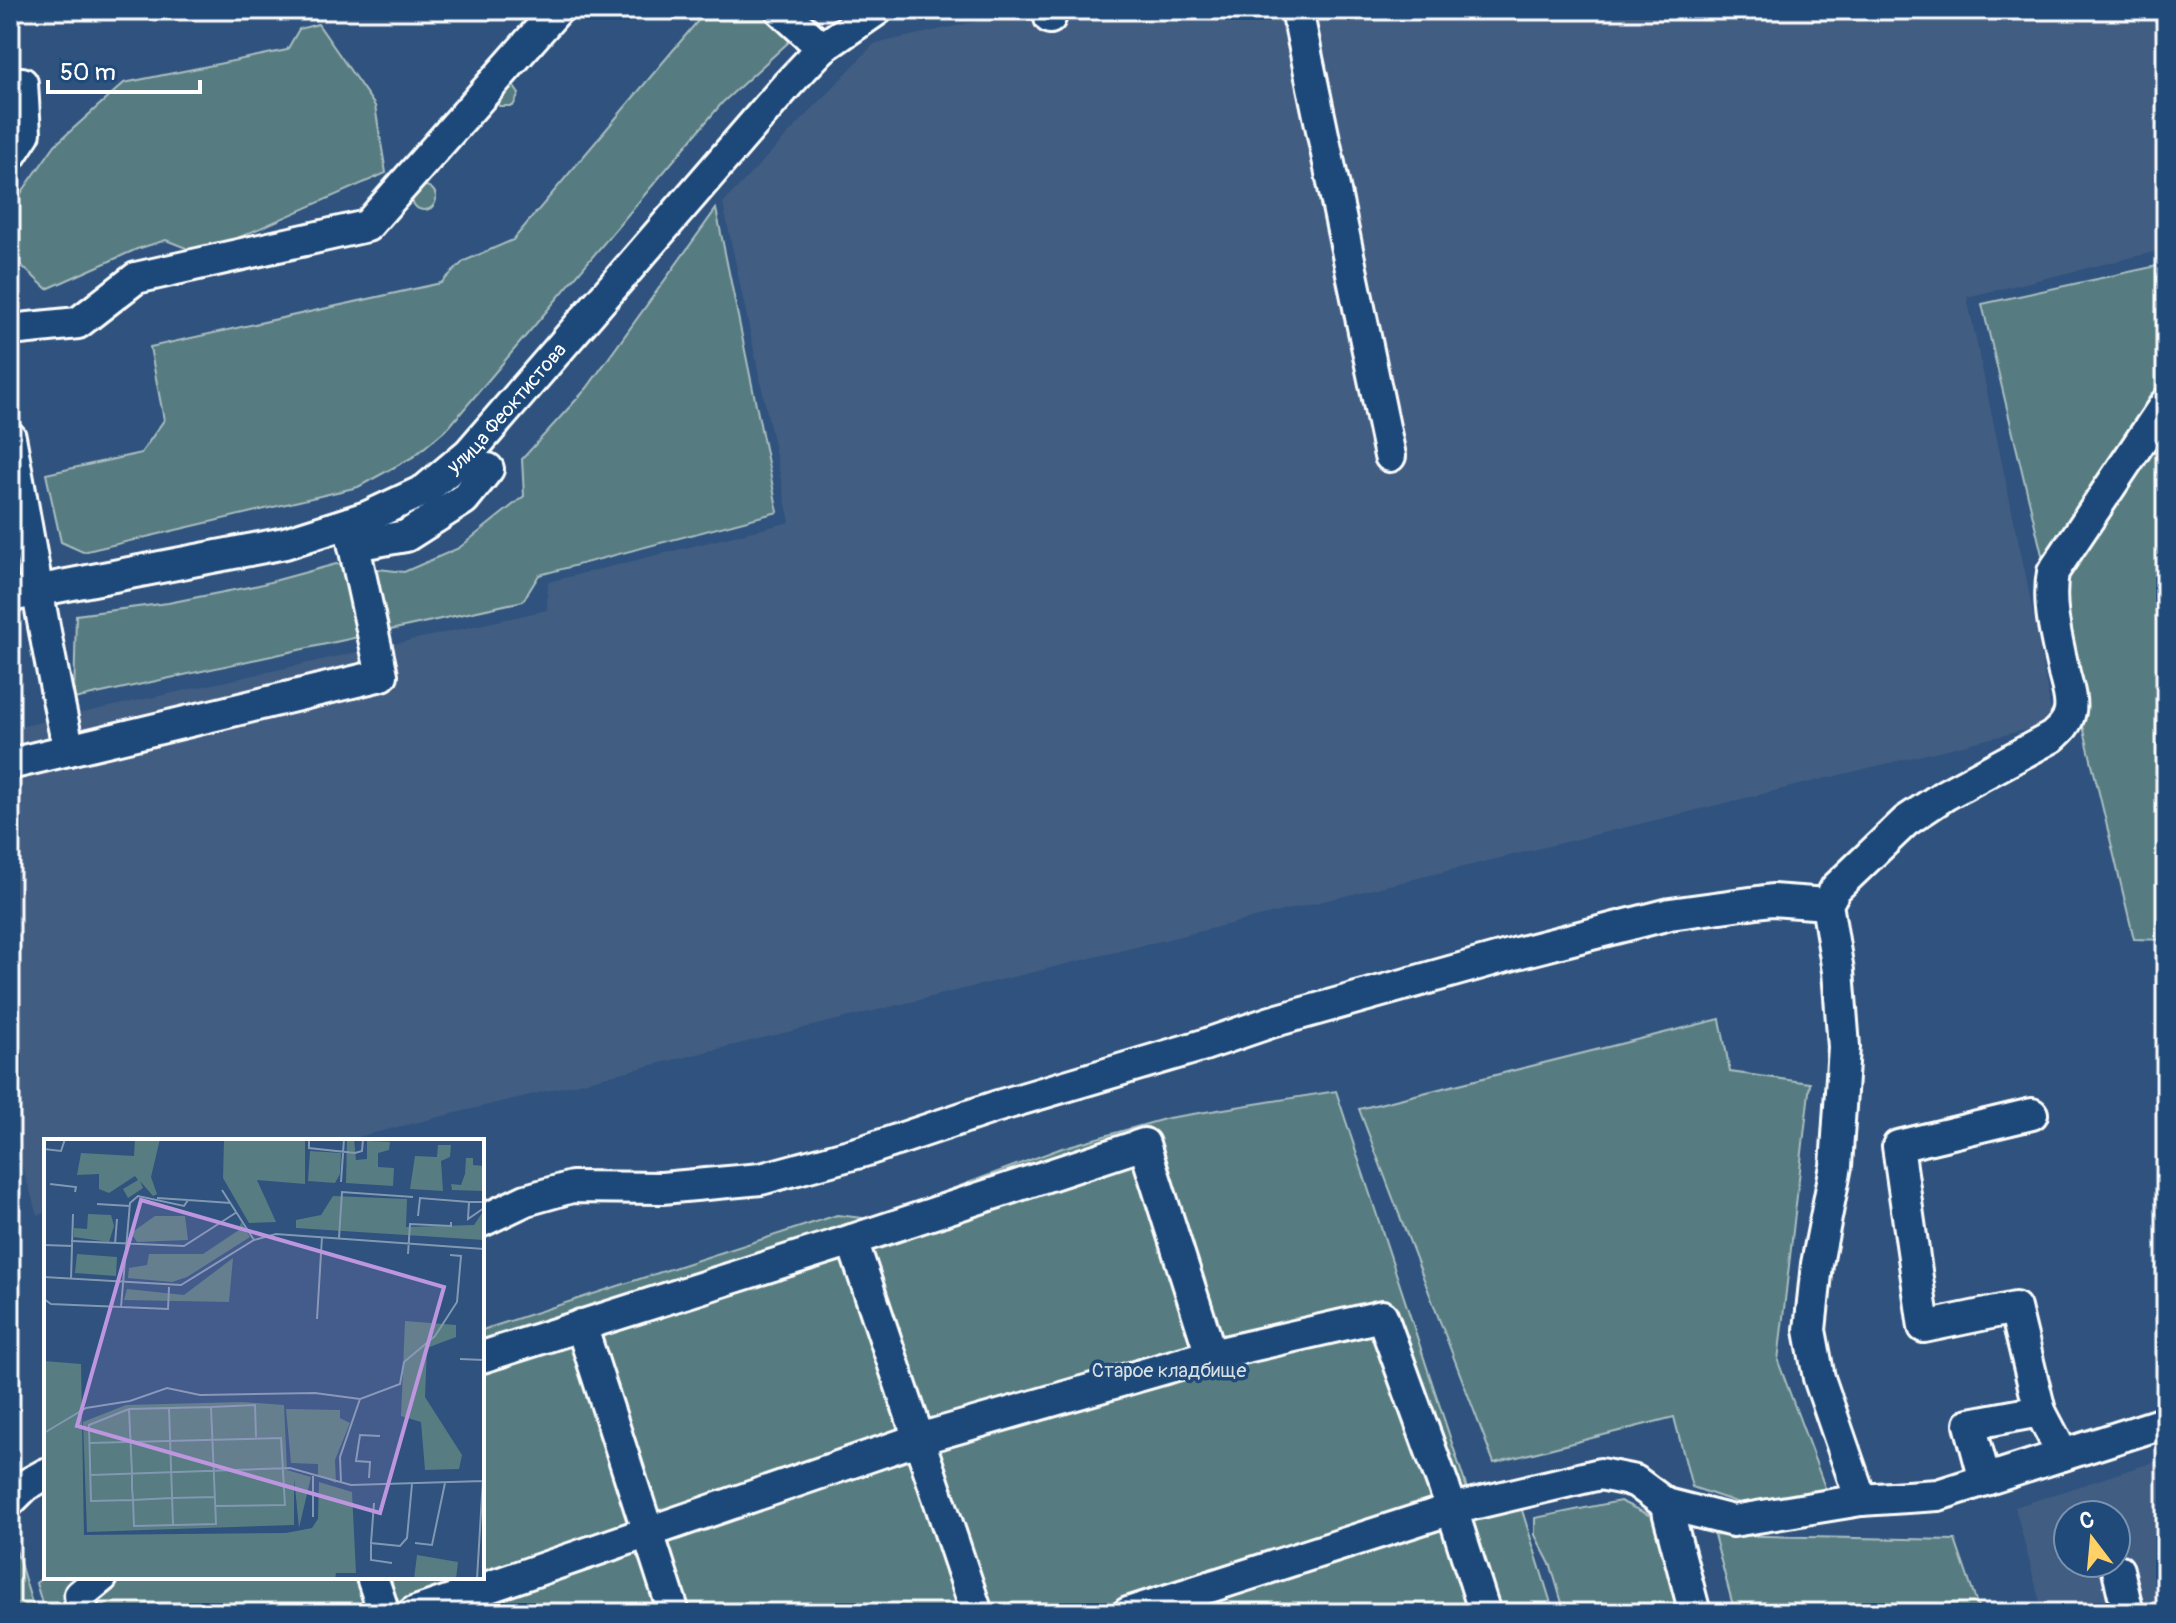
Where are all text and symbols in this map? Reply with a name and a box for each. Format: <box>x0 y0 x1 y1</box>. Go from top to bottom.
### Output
scale bar <box>48 44 200 94</box>
text: 50 m <box>60 58 116 87</box>
street label: улица Феоктистова <box>441 338 572 480</box>
inset map <box>44 1139 484 1579</box>
park label: Старое кладбище <box>1092 1358 1246 1383</box>
north arrow <box>2052 1499 2132 1579</box>
text: С <box>2076 1505 2098 1536</box>

